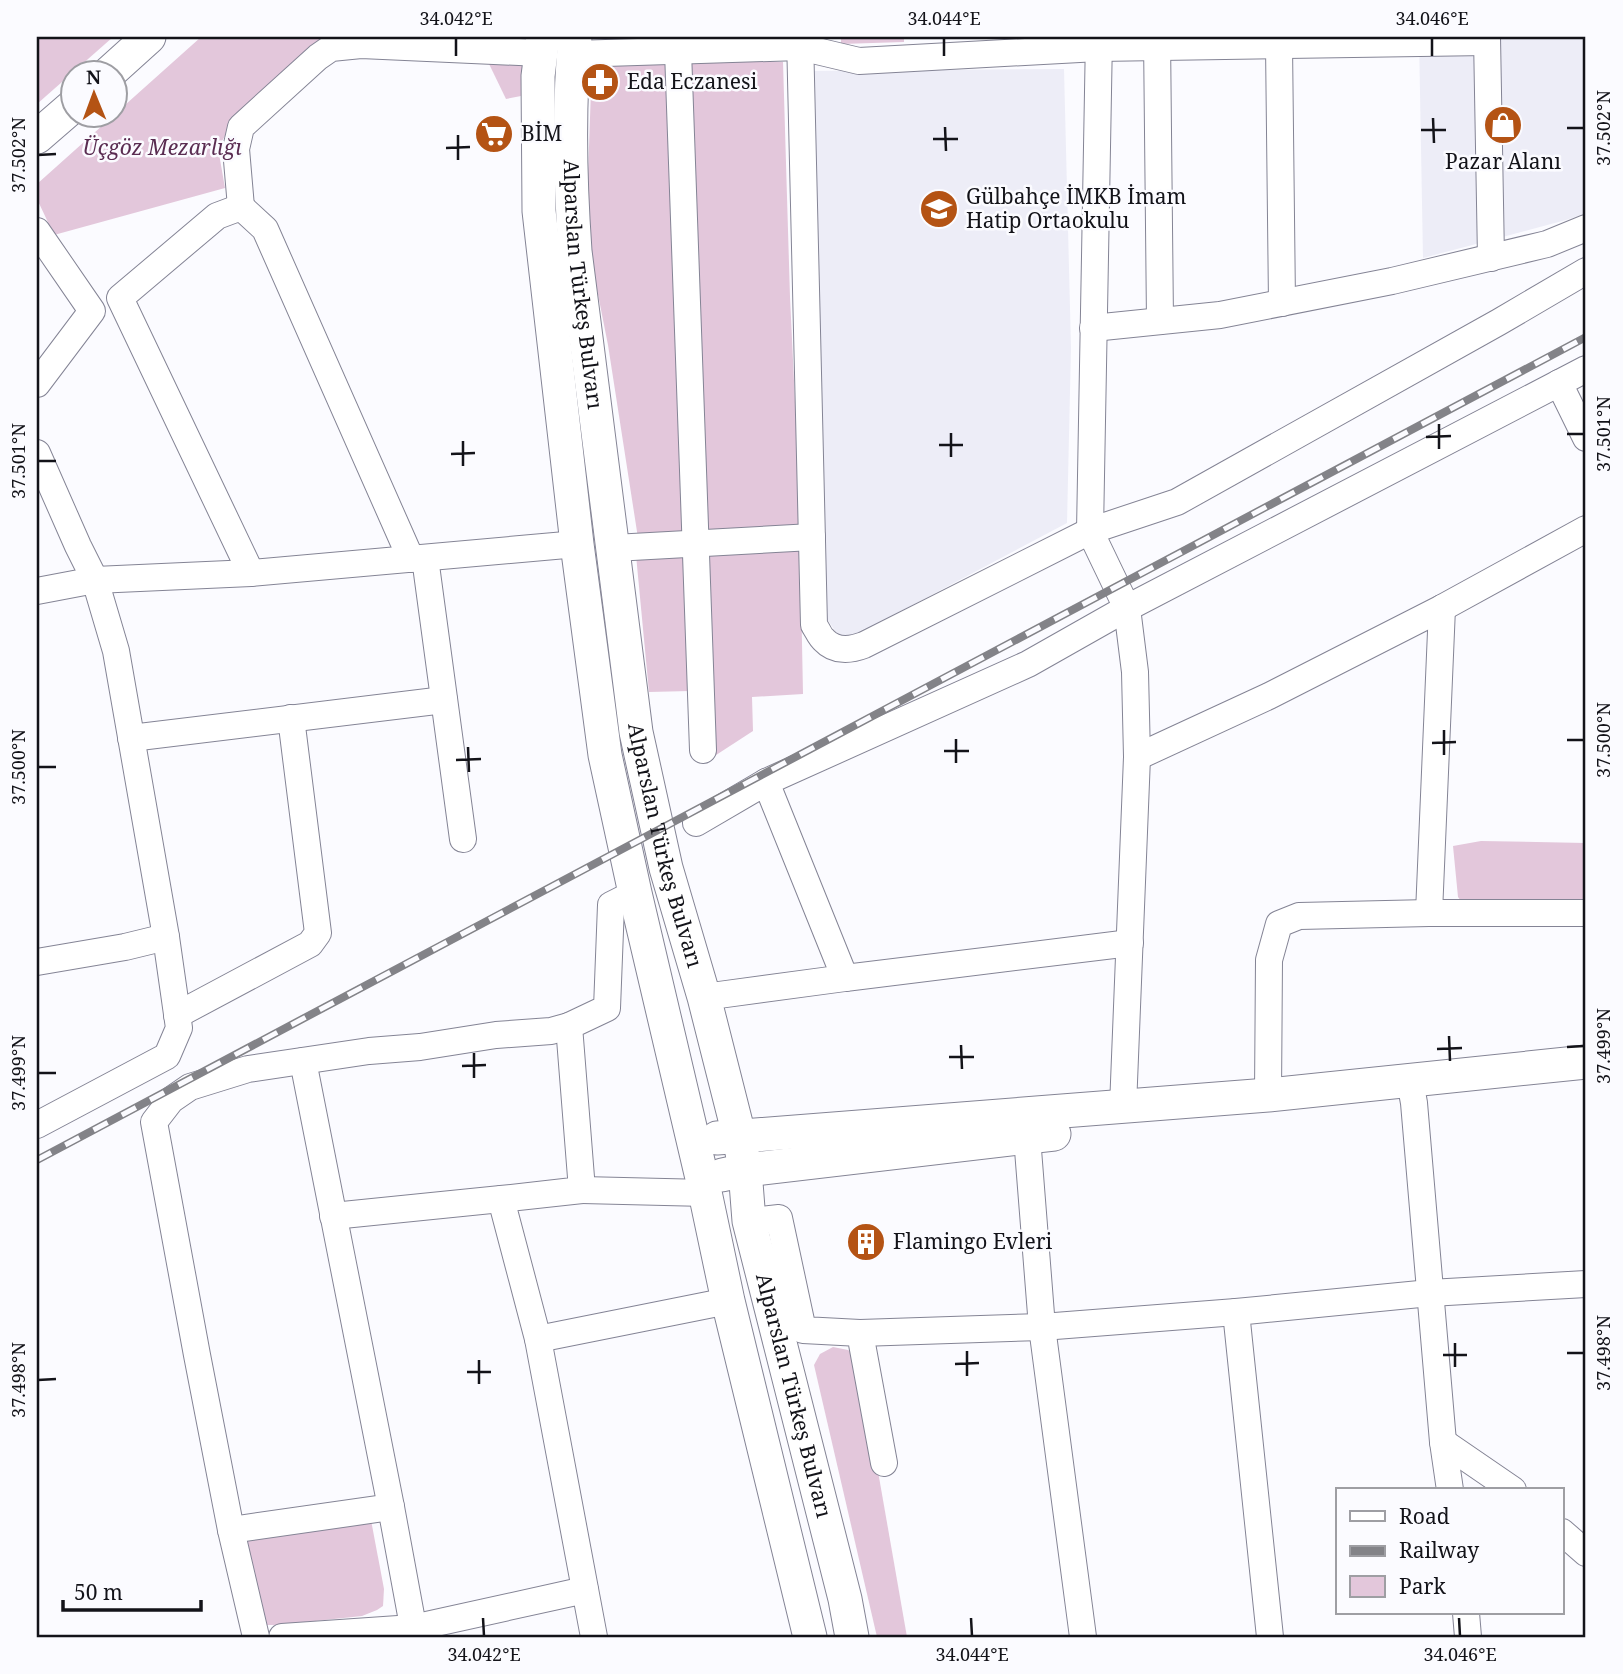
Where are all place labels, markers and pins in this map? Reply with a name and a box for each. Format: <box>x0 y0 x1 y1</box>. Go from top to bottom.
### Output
pharmacy icon: Eda Eczanesi <box>579 61 621 103</box>
place label: Eda Eczanesi <box>627 67 757 95</box>
shop icon: Pazar Alanı <box>1482 104 1524 146</box>
supermarket icon: BİM <box>473 113 515 155</box>
place label: BİM <box>521 119 562 147</box>
place label: Pazar Alanı <box>1445 147 1561 175</box>
place label: Gülbahçe İMKB İmam Hatip Ortaokulu <box>966 182 1187 234</box>
school or university icon: Gülbahçe İMKB İmam Hatip Ortaokulu <box>918 188 960 230</box>
building icon: Flamingo Evleri <box>845 1221 887 1263</box>
place label: Flamingo Evleri <box>893 1227 1053 1255</box>

